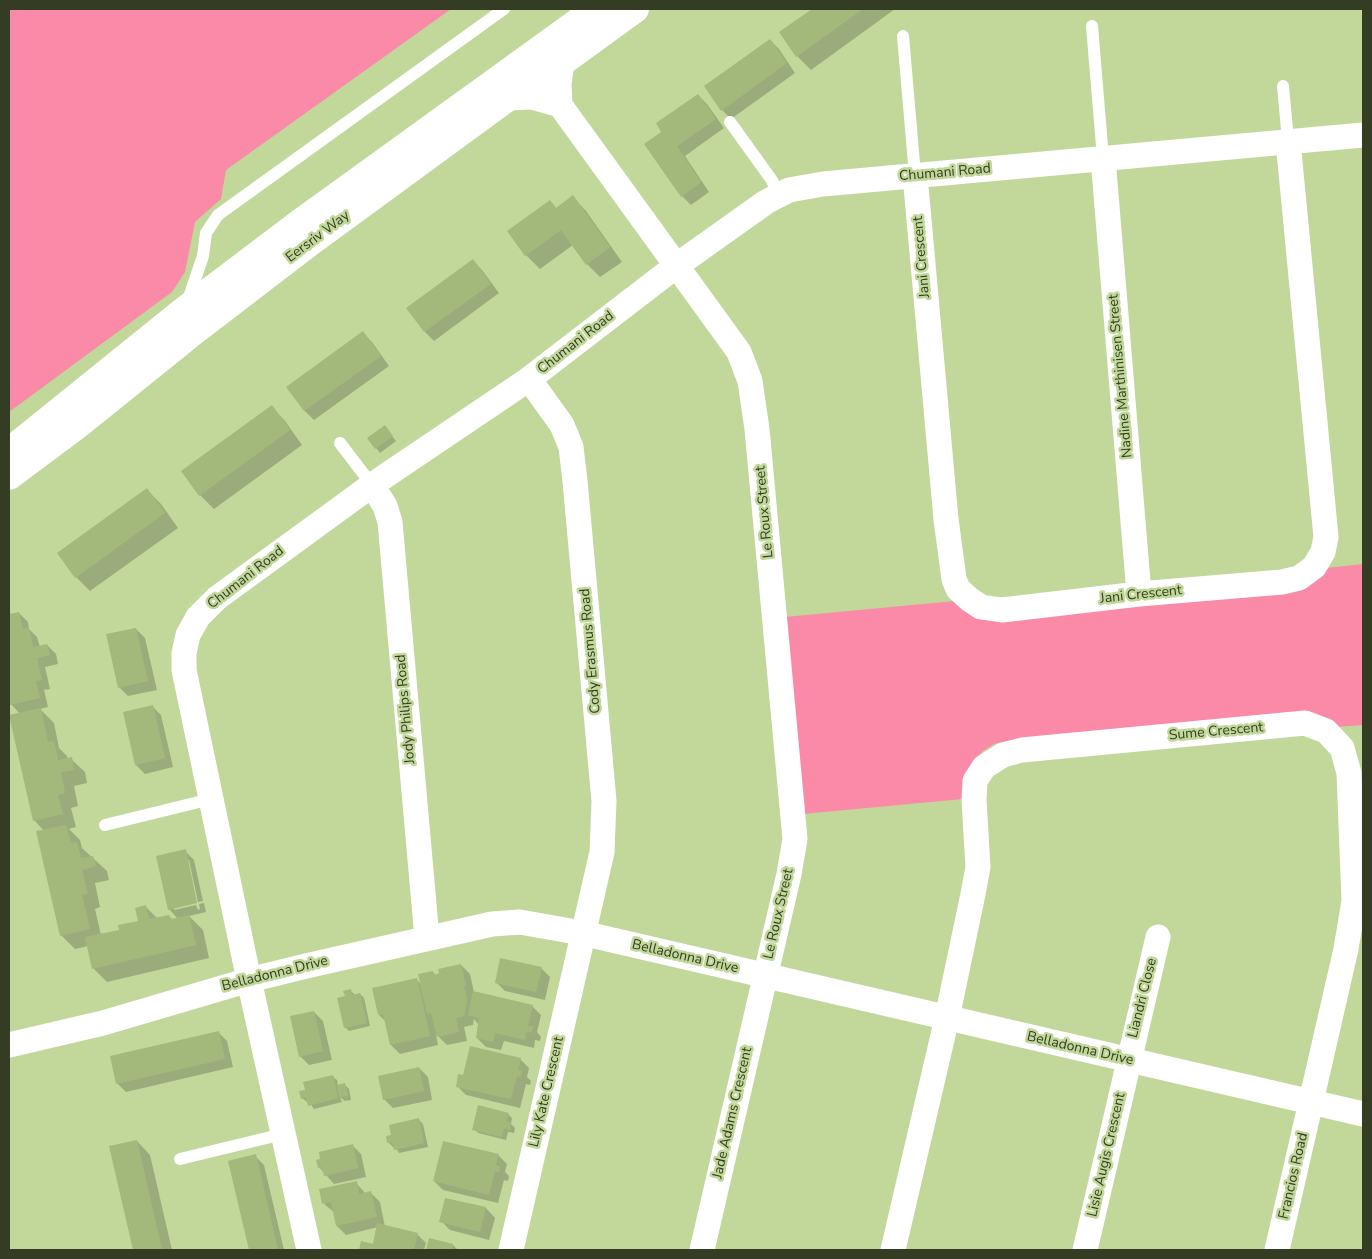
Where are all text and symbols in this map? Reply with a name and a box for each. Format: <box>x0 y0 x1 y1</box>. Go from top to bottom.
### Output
street label: Chumani Road <box>898 161 992 185</box>
street label: Eersriv Way <box>283 208 353 266</box>
street label: Jani Crescent <box>910 215 934 299</box>
street label: Nadine Marthinisen Street <box>1105 293 1137 459</box>
street label: Chumani Road <box>535 308 617 378</box>
street label: Le Roux Street <box>753 465 777 559</box>
street label: Chumani Road <box>205 543 287 613</box>
street label: Jani Crescent <box>1099 582 1183 608</box>
street label: Cody Erasmus Road <box>577 588 605 714</box>
street label: Jody Philips Road <box>393 654 419 764</box>
street label: Sume Crescent <box>1168 720 1264 744</box>
street label: Le Roux Street <box>760 867 798 961</box>
street label: Belladonna Drive <box>630 937 740 977</box>
street label: Belladonna Drive <box>220 953 330 995</box>
street label: Liandri Close <box>1125 956 1161 1040</box>
street label: Belladonna Drive <box>1025 1029 1135 1069</box>
street label: Lily Kate Crescent <box>526 1035 568 1149</box>
street label: Jade Adams Crescent <box>710 1046 756 1180</box>
street label: Lisie Augis Crescent <box>1085 1091 1129 1219</box>
street label: Francios Road <box>1276 1131 1312 1221</box>

